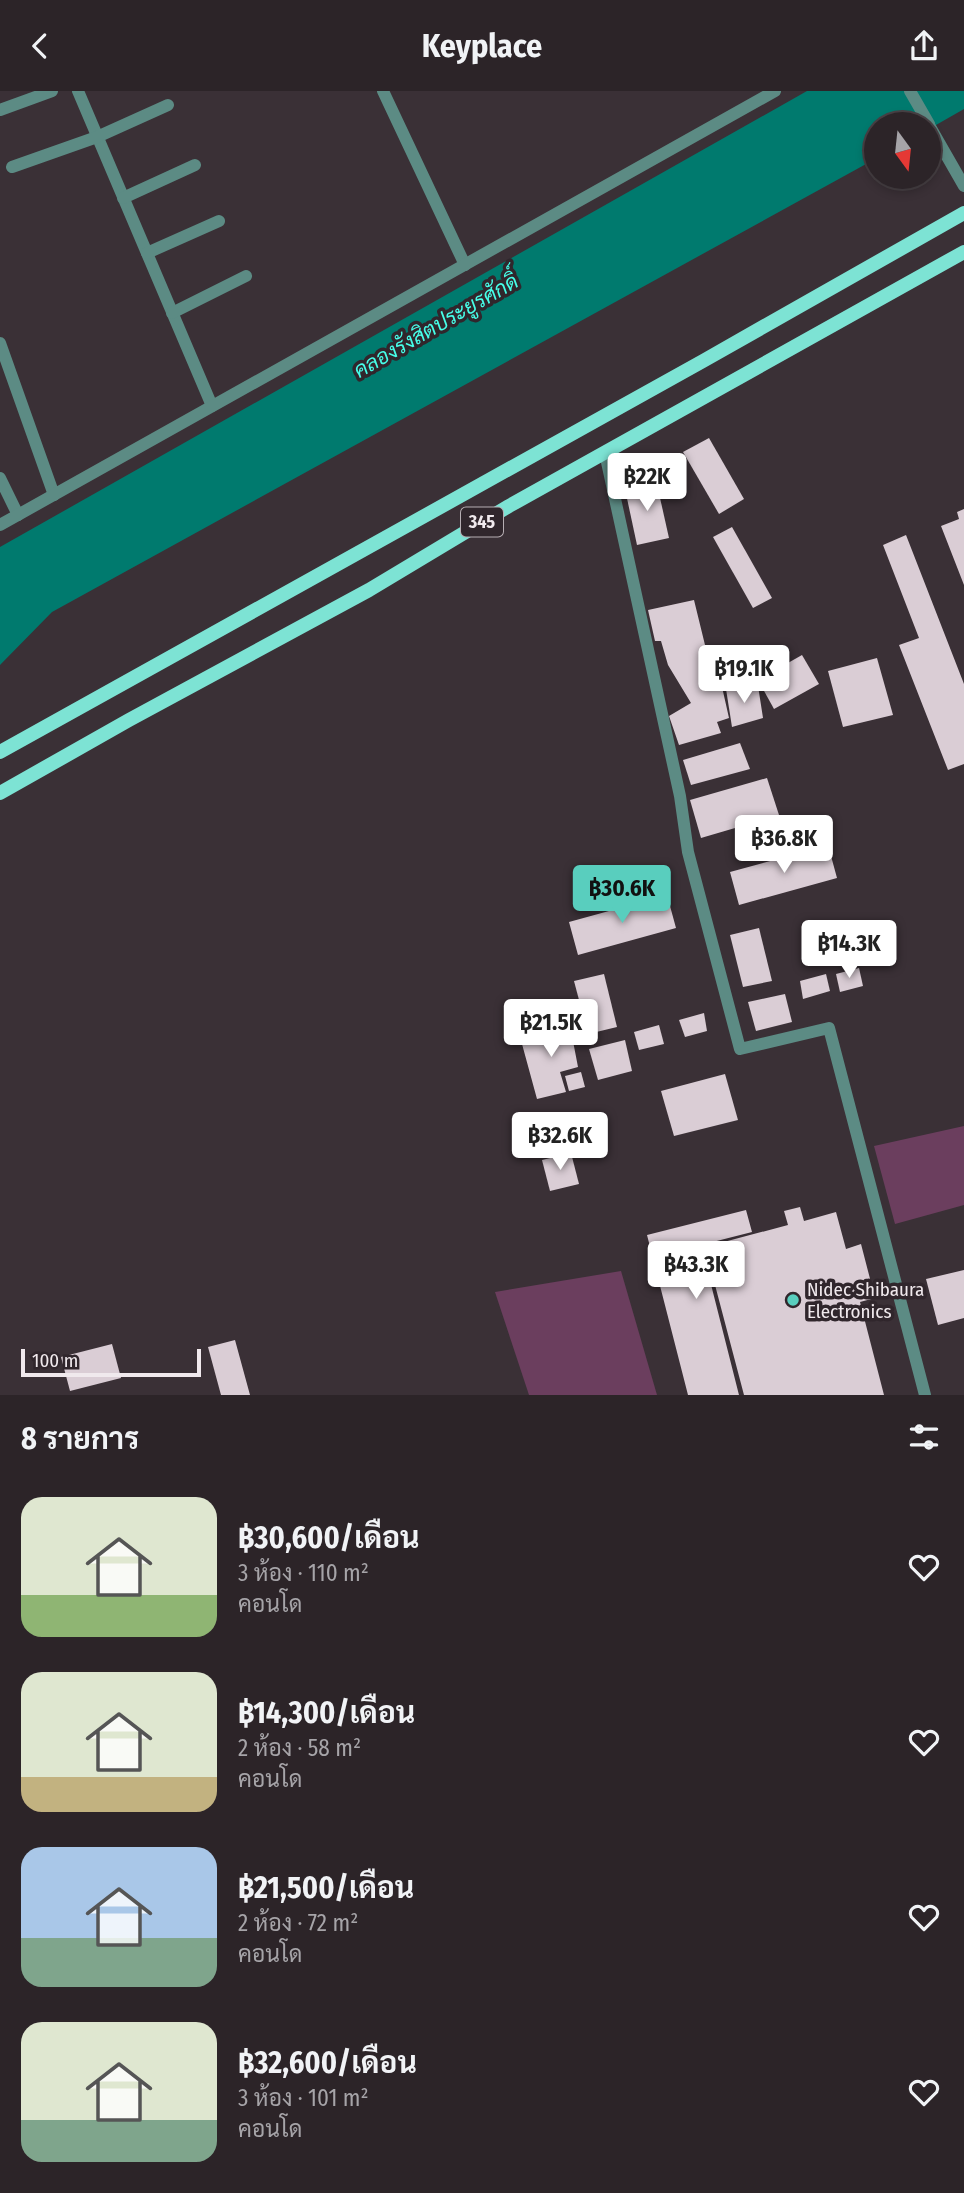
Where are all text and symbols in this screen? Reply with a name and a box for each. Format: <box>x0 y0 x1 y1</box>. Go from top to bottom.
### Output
icon: back <box>21 27 59 65</box>
text: Keyplace <box>422 27 542 65</box>
icon: share <box>905 27 943 65</box>
north arrow <box>864 112 942 189</box>
map controls <box>864 112 941 189</box>
water label: คลองรังสิตประยูรศักดิ์ <box>346 260 527 385</box>
pin: ฿22K <box>606 453 688 513</box>
text: ฿22K <box>624 462 670 490</box>
road number: 345 <box>461 507 503 537</box>
pin: ฿19.1K <box>687 645 801 705</box>
text: ฿19.1K <box>714 654 774 682</box>
pin: ฿36.8K <box>727 815 841 875</box>
text: ฿36.8K <box>751 824 817 852</box>
pin: ฿30.6K <box>565 865 679 925</box>
text: ฿30.6K <box>589 874 655 902</box>
pin: ฿14.3K <box>792 921 906 980</box>
text: ฿14.3K <box>817 929 881 957</box>
pin: ฿21.5K <box>494 999 608 1059</box>
text: ฿21.5K <box>520 1008 582 1036</box>
pin: ฿32.6K <box>503 1112 617 1172</box>
text: ฿32.6K <box>528 1121 592 1149</box>
pin: ฿43.3K <box>639 1241 753 1301</box>
text: ฿43.3K <box>664 1250 728 1278</box>
place label: Nidec Shibaura Electronics <box>807 1278 924 1323</box>
marker: Nidec Shibaura Electronics <box>785 1292 801 1308</box>
scale bar <box>21 1346 201 1378</box>
text: 100 m <box>32 1349 78 1372</box>
icon: filters <box>905 1418 943 1456</box>
text: 8 รายการ <box>21 1421 139 1457</box>
text: ฿30,600/เดือน <box>238 1520 420 1556</box>
icon: home <box>77 1525 161 1609</box>
icon: heart <box>905 1548 943 1586</box>
text: 3 ห้อง · 110 m² <box>238 1559 369 1587</box>
text: คอนโด <box>238 1590 302 1618</box>
text: ฿14,300/เดือน <box>238 1695 415 1731</box>
icon: home <box>77 1700 161 1784</box>
icon: heart <box>905 1723 943 1761</box>
text: 2 ห้อง · 58 m² <box>238 1734 361 1762</box>
text: คอนโด <box>238 1765 302 1793</box>
text: ฿21,500/เดือน <box>238 1870 414 1906</box>
icon: home <box>77 1875 161 1959</box>
icon: heart <box>905 1898 943 1936</box>
text: 2 ห้อง · 72 m² <box>238 1909 358 1937</box>
text: คอนโด <box>238 1940 302 1968</box>
text: ฿32,600/เดือน <box>238 2045 417 2081</box>
icon: home <box>77 2050 161 2134</box>
icon: heart <box>905 2073 943 2111</box>
text: 3 ห้อง · 101 m² <box>238 2084 369 2112</box>
text: คอนโด <box>238 2115 302 2143</box>

